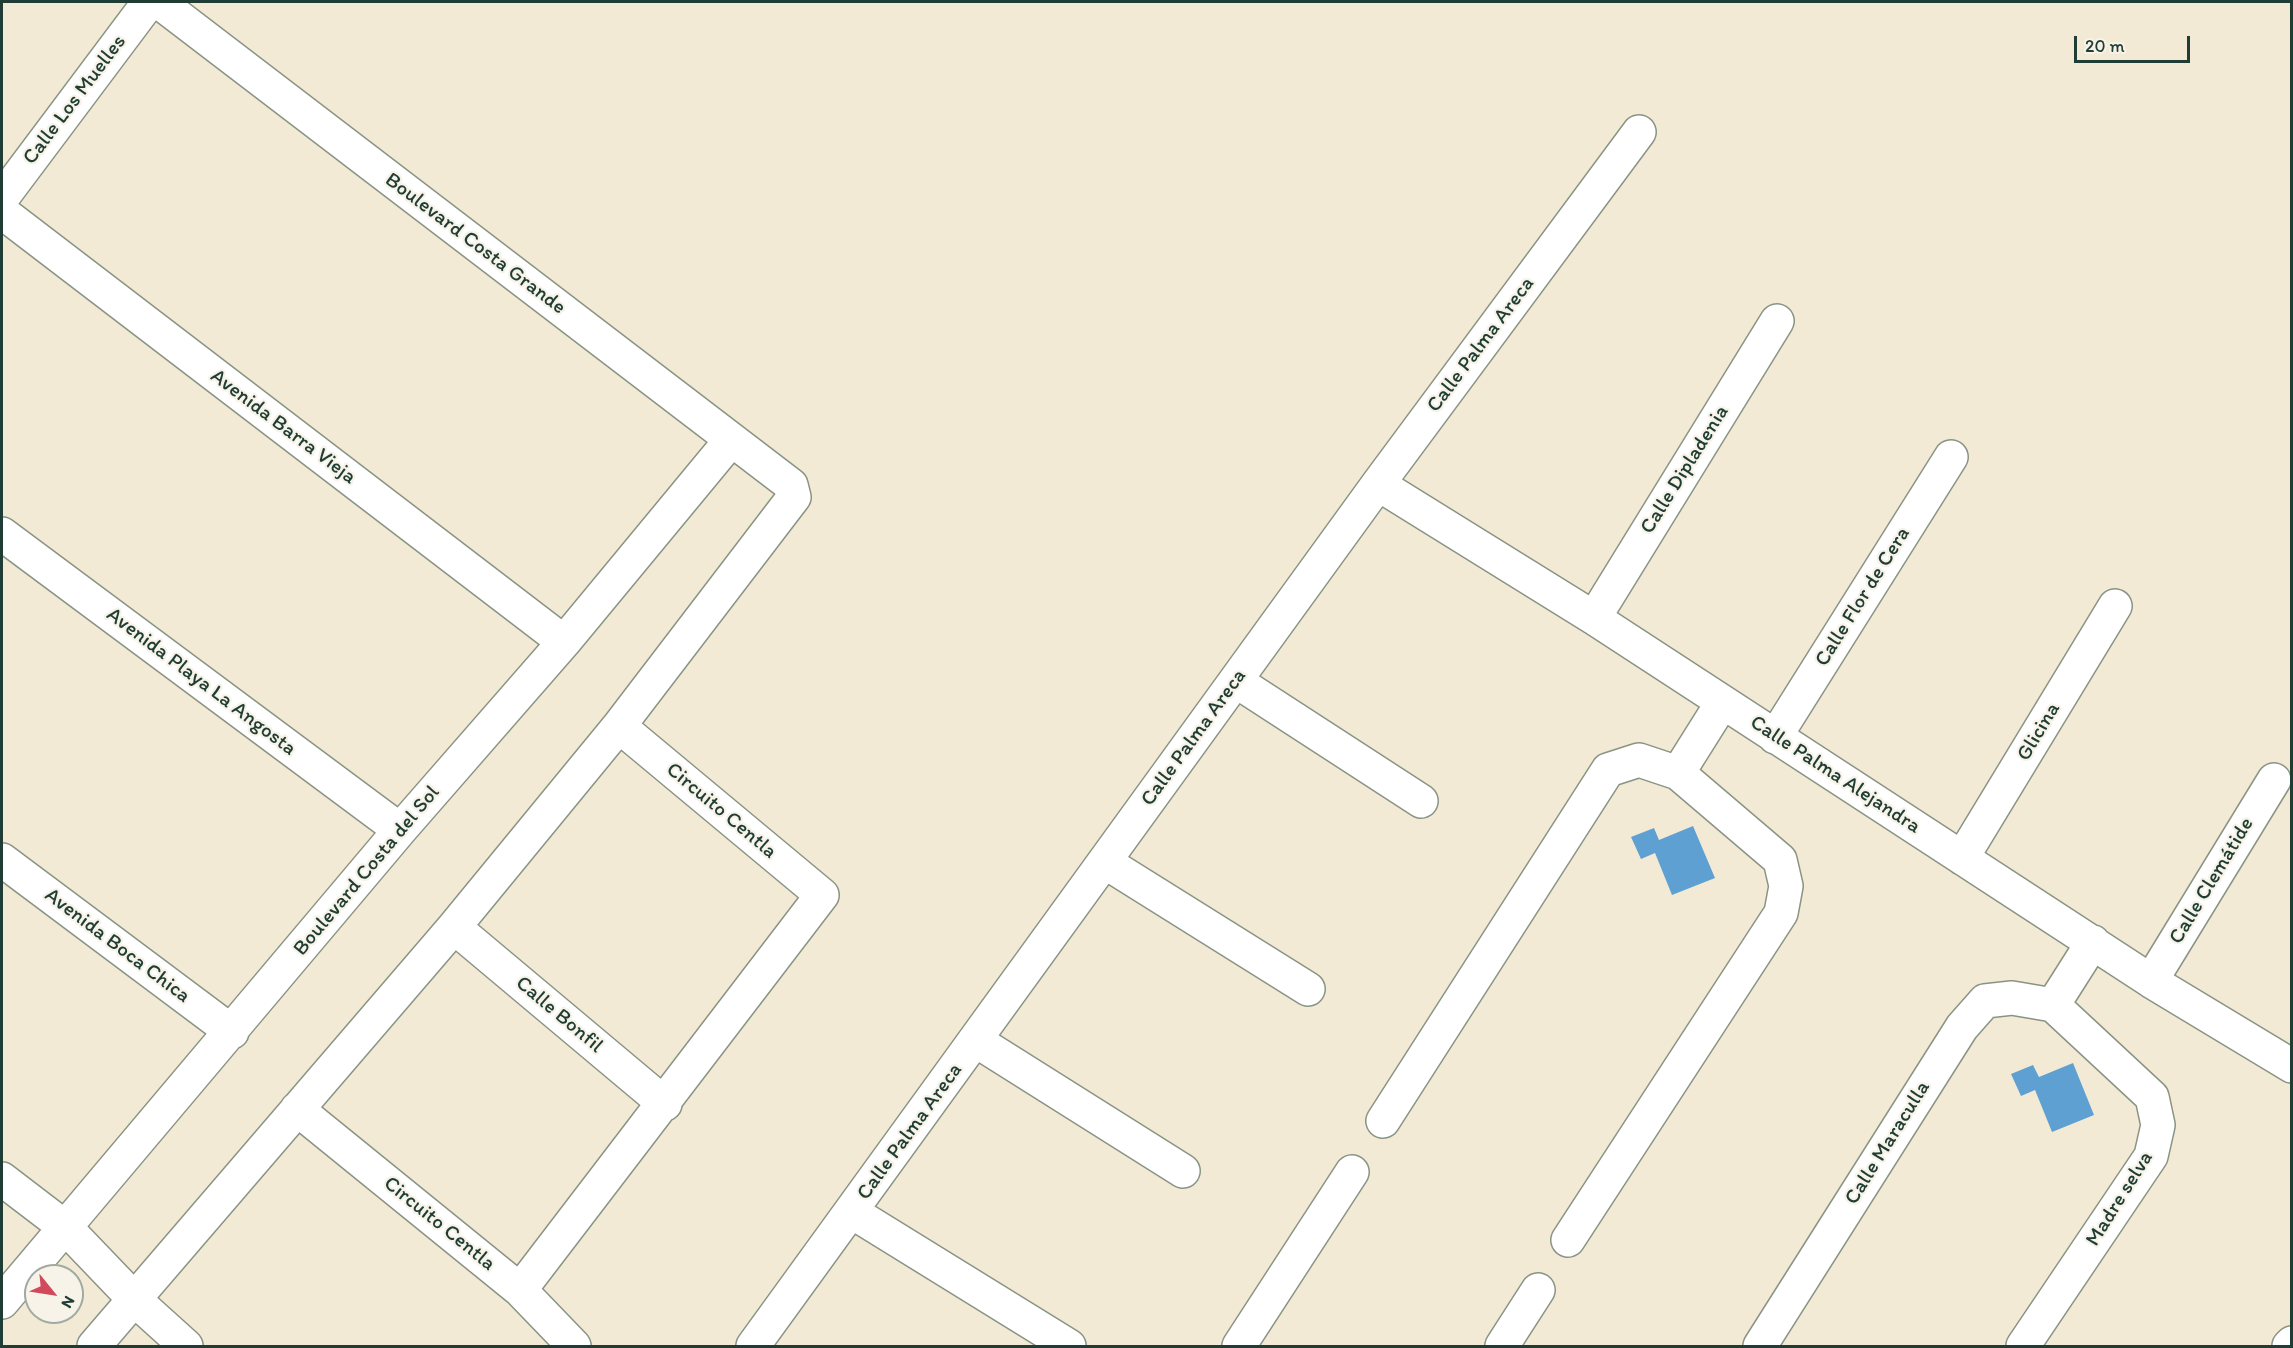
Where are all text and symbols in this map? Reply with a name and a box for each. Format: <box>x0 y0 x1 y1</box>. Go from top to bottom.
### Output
scale bar <box>2077 24 2192 62</box>
street label: Calle Los Muelles <box>18 30 132 170</box>
text: 20 m <box>2085 35 2125 57</box>
street label: Boulevard Costa Grande <box>380 168 570 320</box>
street label: Calle Palma Areca <box>1422 272 1540 418</box>
street label: Avenida Barra Vieja <box>205 364 361 490</box>
street label: Calle Dipladenia <box>1635 401 1735 539</box>
street label: Calle Flor de Cera <box>1810 523 1916 671</box>
street label: Avenida Playa La Angosta <box>101 602 301 762</box>
street label: Calle Palma Areca <box>1136 665 1252 811</box>
street label: Glicina <box>2012 698 2066 766</box>
street label: Calle Palma Alejandra <box>1745 710 1925 840</box>
street label: Circuito Centla <box>661 757 781 865</box>
street label: Boulevard Costa del Sol <box>288 781 446 961</box>
street label: Calle Clemátide <box>2164 813 2260 949</box>
street label: Avenida Boca Chica <box>39 883 195 1009</box>
street label: Calle Bonfil <box>510 971 608 1059</box>
street label: Calle Palma Areca <box>852 1059 968 1205</box>
street label: Calle Maraculla <box>1840 1076 1936 1210</box>
street label: Madre selva <box>2081 1147 2159 1251</box>
street label: Circuito Centla <box>378 1171 500 1277</box>
north arrow <box>24 1264 84 1324</box>
text: N <box>57 1293 79 1312</box>

